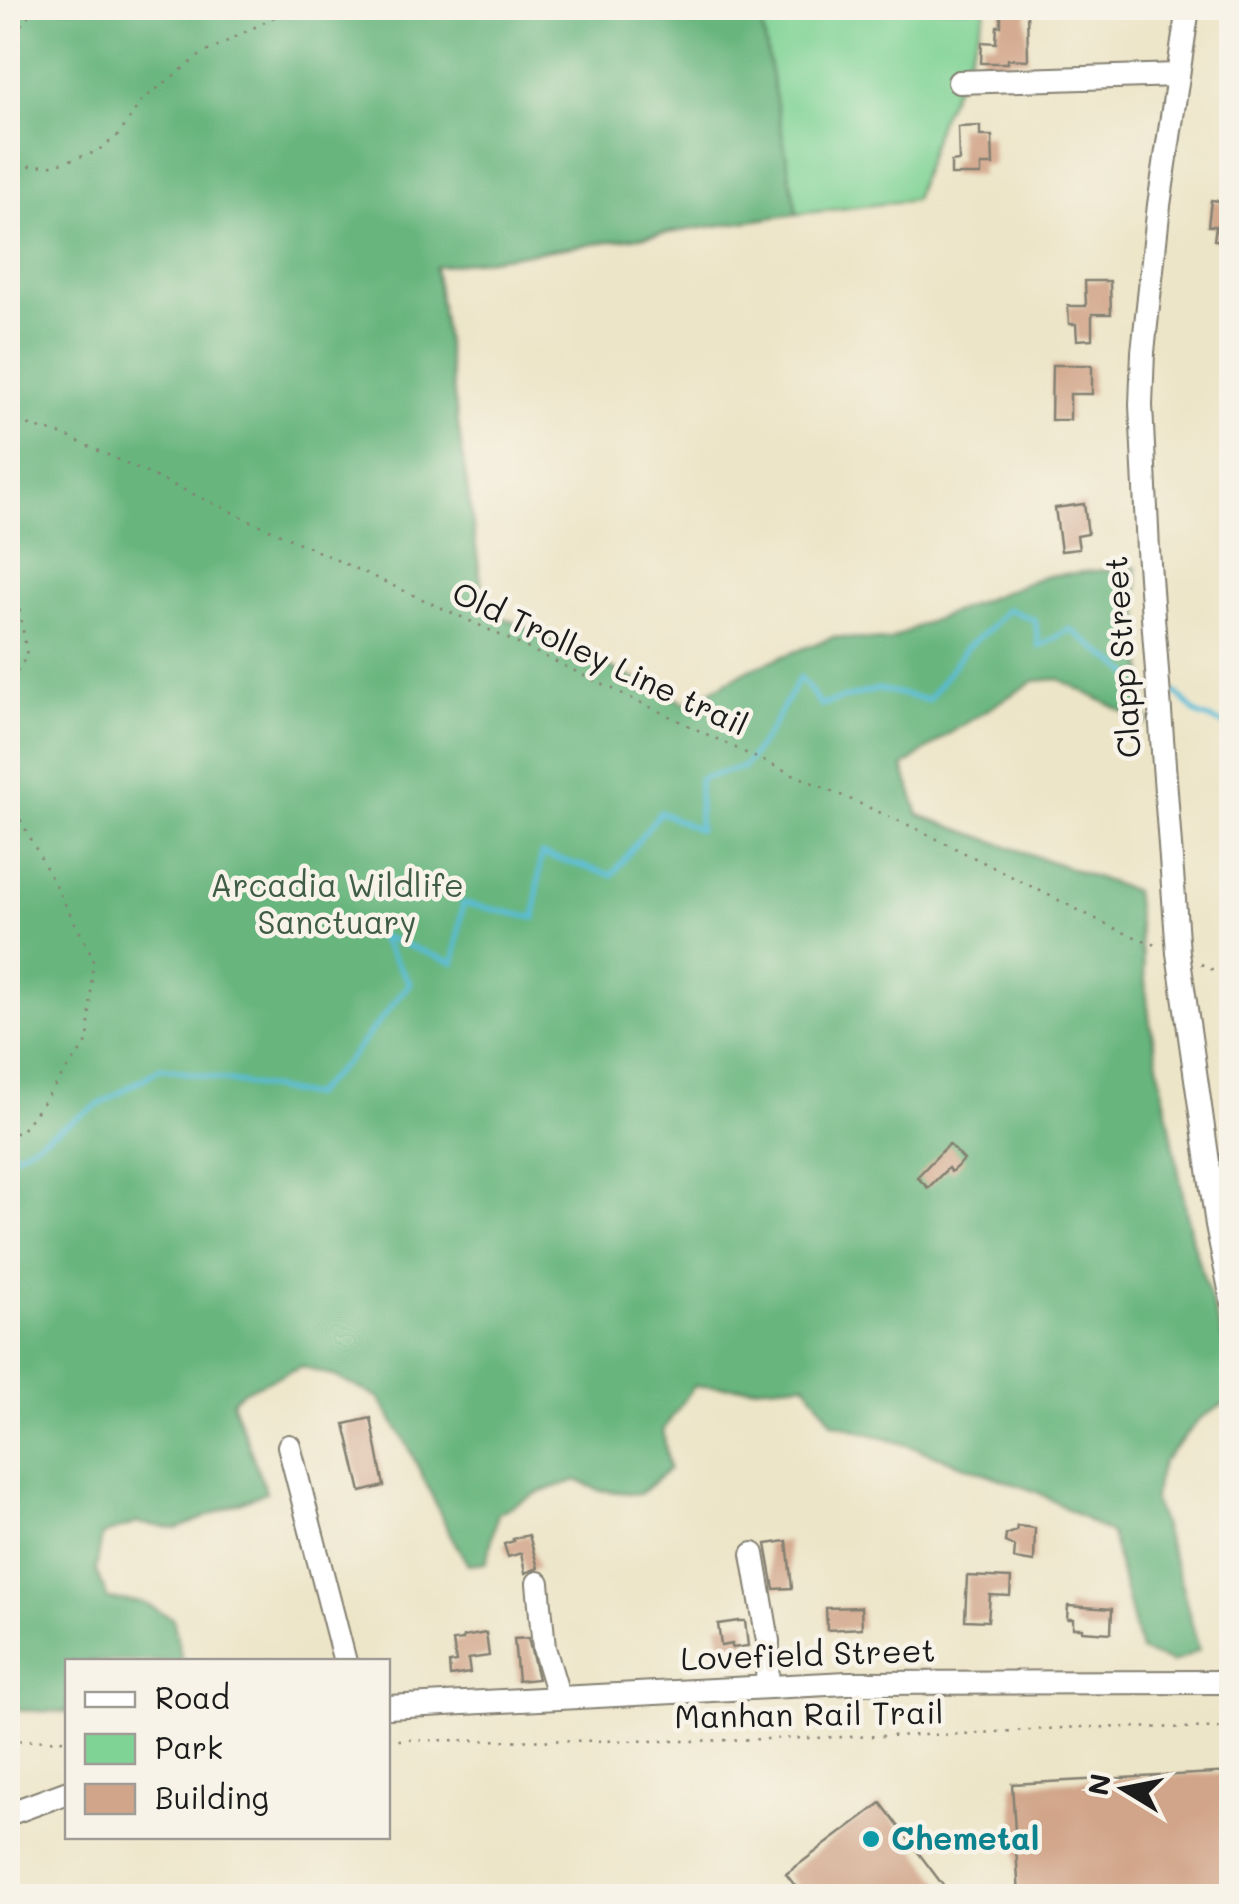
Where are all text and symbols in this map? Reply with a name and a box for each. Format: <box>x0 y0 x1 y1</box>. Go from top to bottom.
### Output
street label: Clapp Street <box>1093 555 1149 760</box>
street label: Old Trolley Line trail <box>446 570 756 745</box>
park label: Arcadia Wildlife Sanctuary <box>210 863 464 943</box>
street label: Lovefield Street <box>680 1628 936 1678</box>
legend <box>65 1659 390 1839</box>
text: Road <box>155 1677 230 1717</box>
street label: Manhan Rail Trail <box>674 1690 944 1736</box>
text: Park <box>155 1727 223 1767</box>
north arrow <box>1074 1739 1174 1839</box>
text: N <box>1079 1771 1118 1798</box>
text: Building <box>155 1777 269 1817</box>
place label: Chemetal <box>891 1816 1039 1858</box>
marker: Chemetal <box>860 1828 882 1850</box>

